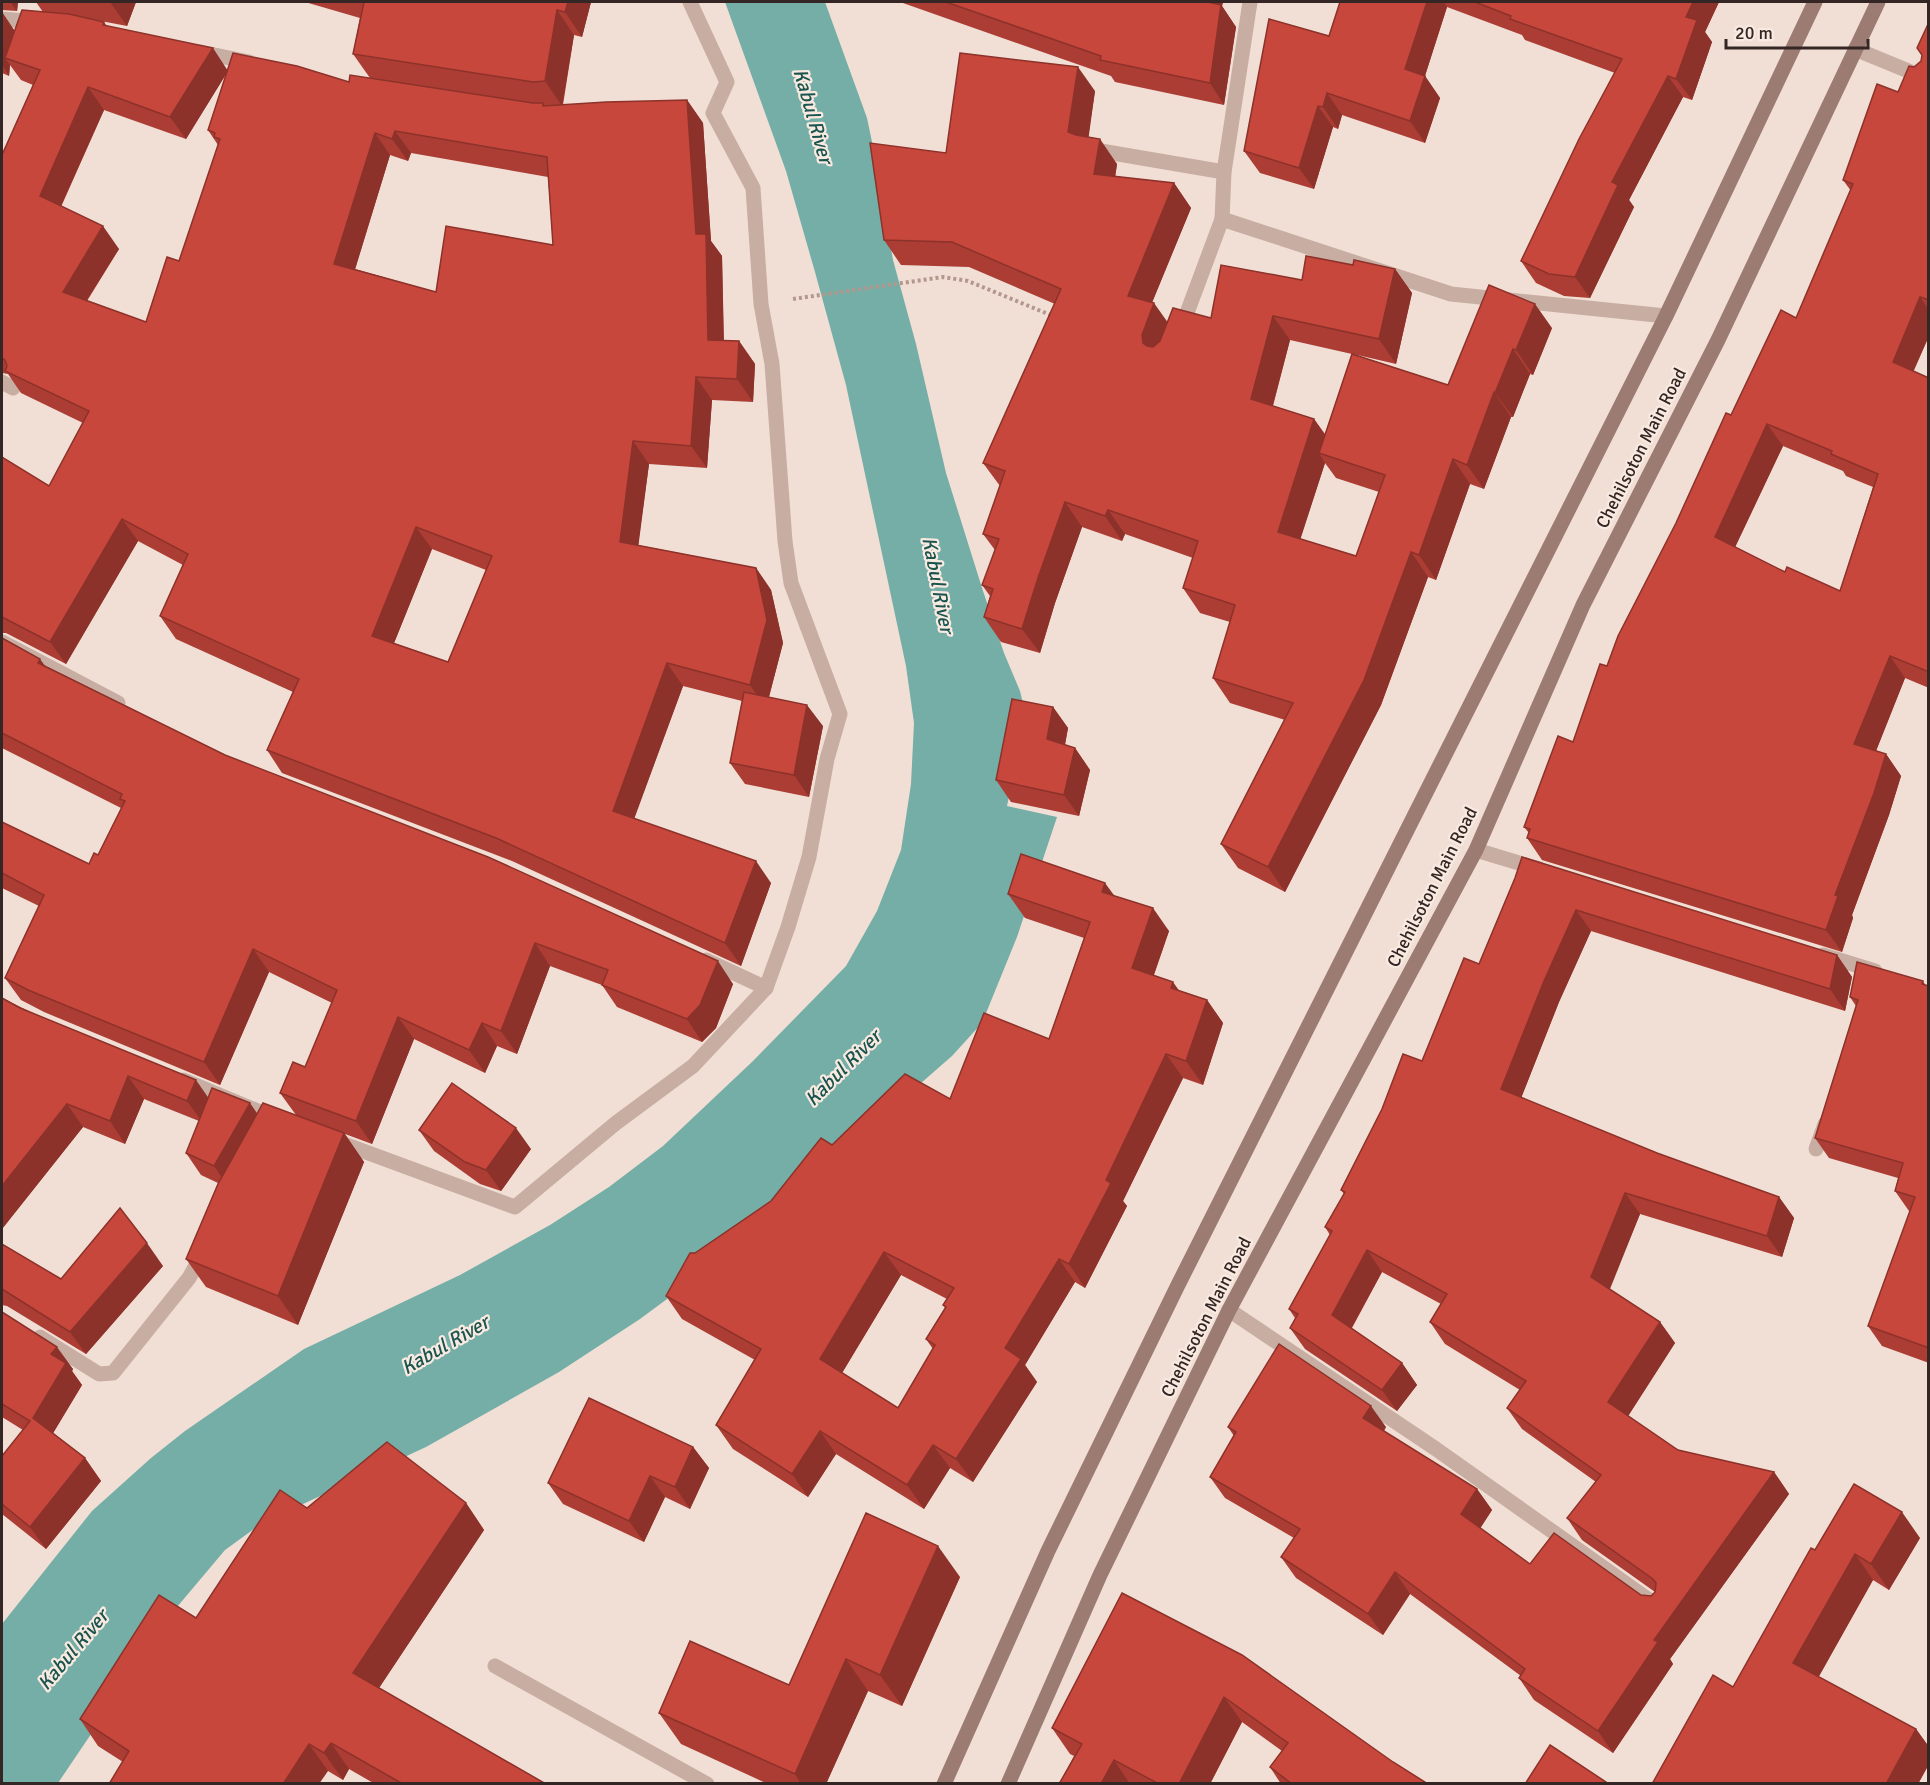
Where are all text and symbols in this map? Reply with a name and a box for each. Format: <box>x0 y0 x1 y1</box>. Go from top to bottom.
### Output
scale bar <box>1726 12 1868 50</box>
text: 20 m <box>1735 22 1773 44</box>
water label: Kabul River <box>788 66 839 169</box>
street label: Chehilsoton Main Road <box>1591 364 1691 532</box>
water label: Kabul River <box>916 535 960 638</box>
street label: Chehilsoton Main Road <box>1382 803 1482 971</box>
water label: Kabul River <box>800 1023 888 1111</box>
street label: Chehilsoton Main Road <box>1156 1233 1256 1401</box>
water label: Kabul River <box>397 1309 496 1380</box>
water label: Kabul River <box>32 1603 116 1695</box>

